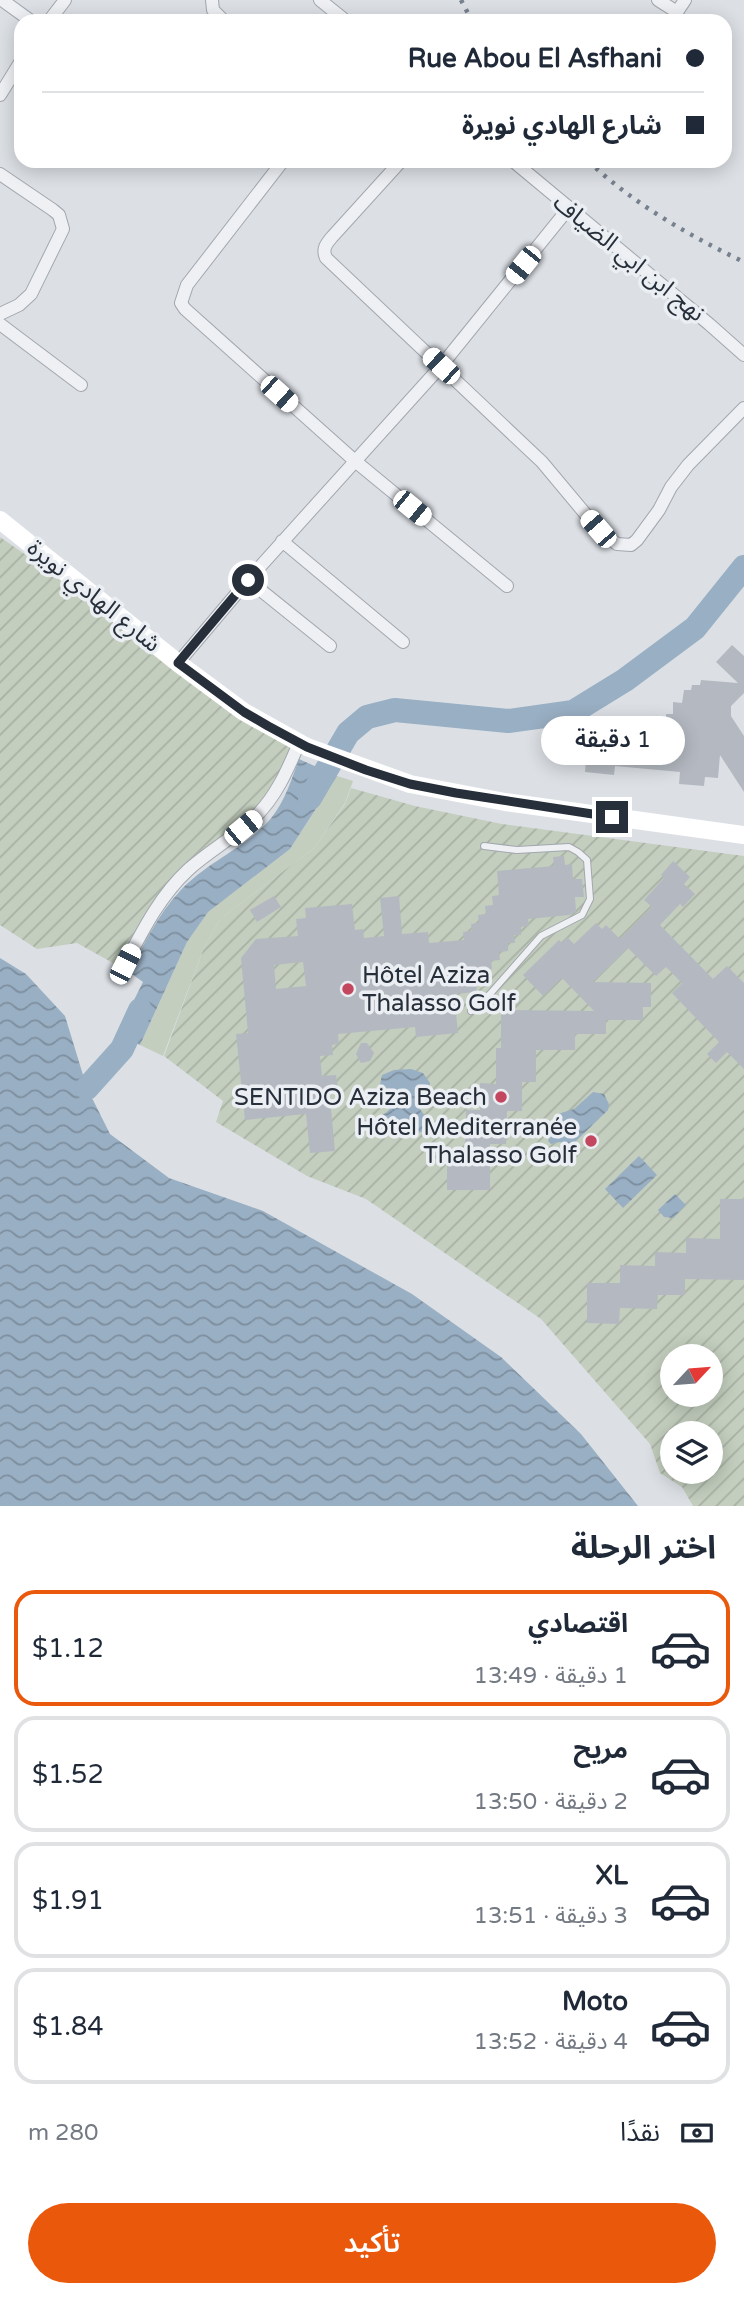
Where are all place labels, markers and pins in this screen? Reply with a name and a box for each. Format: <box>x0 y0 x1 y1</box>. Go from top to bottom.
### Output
place label: Hôtel Aziza Thalasso Golf <box>362 961 517 1018</box>
marker: Hôtel Aziza Thalasso Golf <box>340 981 356 997</box>
place label: SENTIDO Aziza Beach <box>234 1083 487 1112</box>
marker: SENTIDO Aziza Beach <box>493 1089 509 1105</box>
place label: Hôtel Mediterranée Thalasso Golf <box>356 1113 578 1170</box>
marker: Hôtel Mediterranée Thalasso Golf <box>583 1133 599 1149</box>

